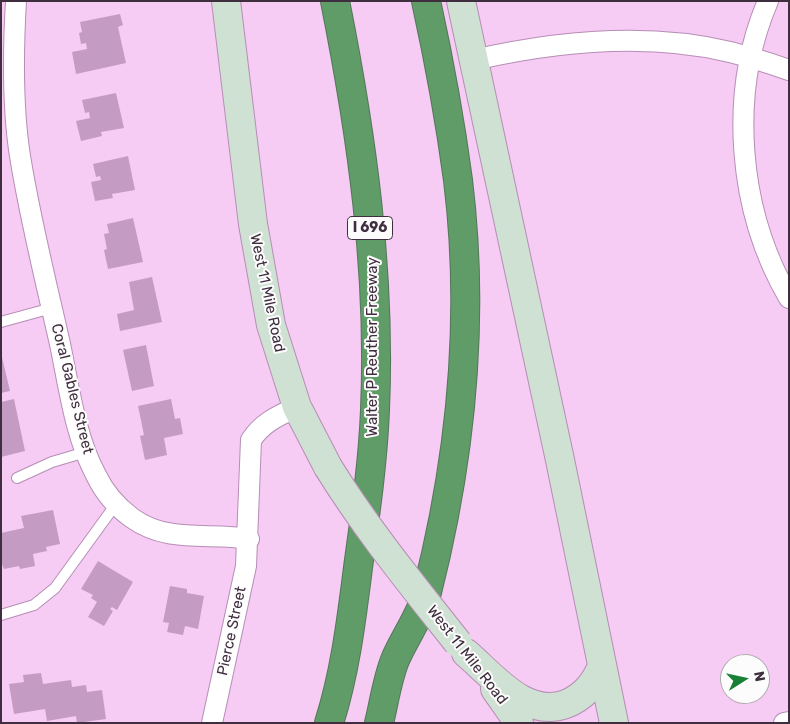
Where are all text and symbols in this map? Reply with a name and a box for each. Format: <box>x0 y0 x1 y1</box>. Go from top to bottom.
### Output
road number: I 696 <box>348 217 392 240</box>
street label: West 11 Mile Road <box>246 232 288 354</box>
street label: Walter P Reuther Freeway <box>364 257 382 437</box>
street label: Coral Gables Street <box>47 322 97 456</box>
street label: Pierce Street <box>214 585 250 677</box>
street label: West 11 Mile Road <box>423 602 511 708</box>
north arrow <box>720 654 770 704</box>
text: N <box>750 670 769 683</box>

